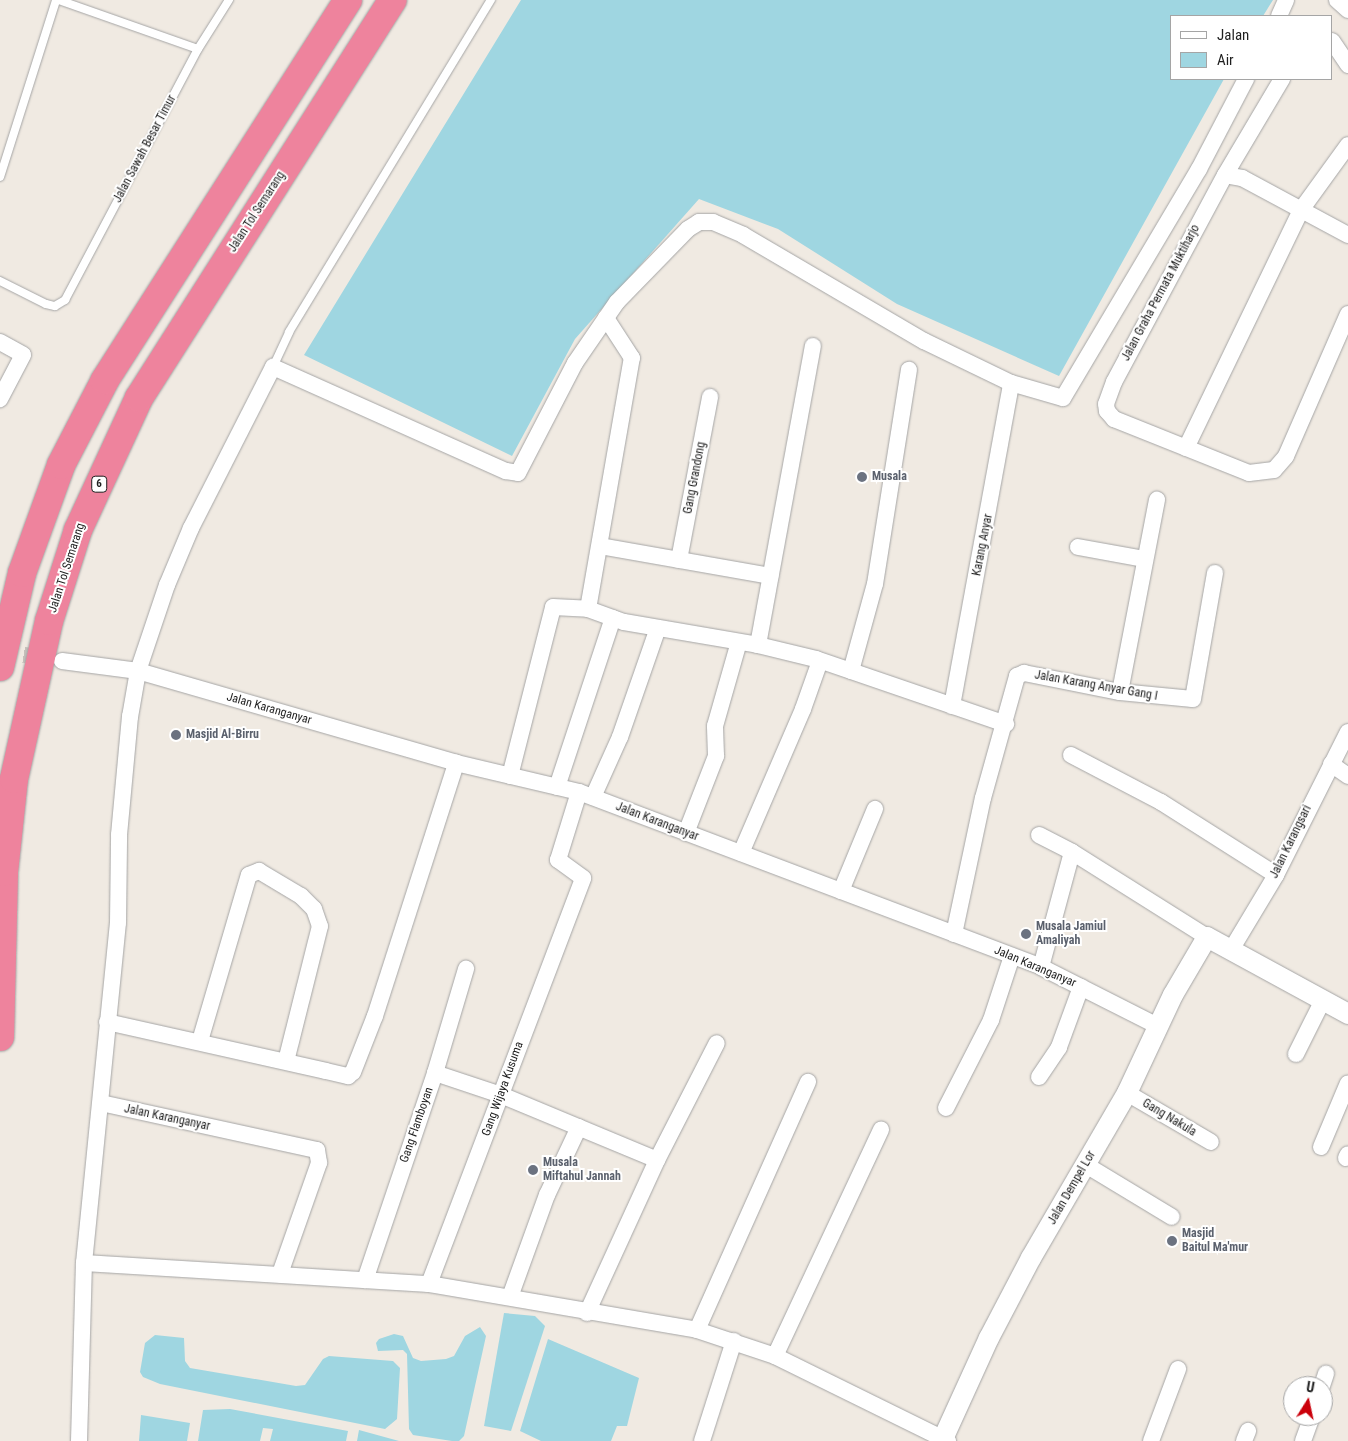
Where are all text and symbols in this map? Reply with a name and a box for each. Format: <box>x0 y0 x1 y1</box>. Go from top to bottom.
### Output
legend <box>1170 15 1333 80</box>
text: Jalan <box>1217 26 1249 44</box>
text: Air <box>1217 51 1234 69</box>
street label: Jalan Sawah Besar Timur <box>110 93 180 205</box>
street label: Jalan Tol Semarang <box>226 169 288 255</box>
street label: Jalan Graha Permata Muktiharjo <box>1119 222 1203 364</box>
street label: Gang Grandong <box>681 441 709 515</box>
place label: Musala <box>872 470 907 484</box>
marker: Musala <box>856 471 868 483</box>
road number: 6 <box>90 476 108 492</box>
street label: Karang Anyar <box>970 513 996 577</box>
street label: Jalan Tol Semarang <box>46 521 88 615</box>
street label: Jalan Karang Anyar Gang I <box>1033 668 1159 704</box>
street label: Jalan Karanganyar <box>225 690 313 728</box>
place label: Masjid Al-Birru <box>186 728 259 742</box>
marker: Masjid Al-Birru <box>170 729 182 741</box>
street label: Jalan Karanganyar <box>613 800 701 844</box>
street label: Jalan Karangsari <box>1267 803 1315 881</box>
place label: Musala Jamiul Amaliyah <box>1036 920 1106 948</box>
marker: Musala Jamiul Amaliyah <box>1020 928 1032 940</box>
street label: Jalan Karanganyar <box>992 943 1078 991</box>
street label: Gang Wijaya Kusuma <box>479 1040 527 1138</box>
street label: Gang Flamboyan <box>397 1085 437 1165</box>
street label: Gang Nakula <box>1139 1096 1199 1140</box>
street label: Jalan Karanganyar <box>123 1102 211 1134</box>
street label: Jalan Dempel Lor <box>1045 1149 1099 1227</box>
place label: Musala Miftahul Jannah <box>543 1156 621 1184</box>
marker: Musala Miftahul Jannah <box>527 1164 539 1176</box>
place label: Masjid Baitul Ma'mur <box>1182 1227 1248 1255</box>
marker: Masjid Baitul Ma'mur <box>1166 1235 1178 1247</box>
north arrow <box>1283 1376 1333 1426</box>
text: U <box>1305 1379 1316 1396</box>

